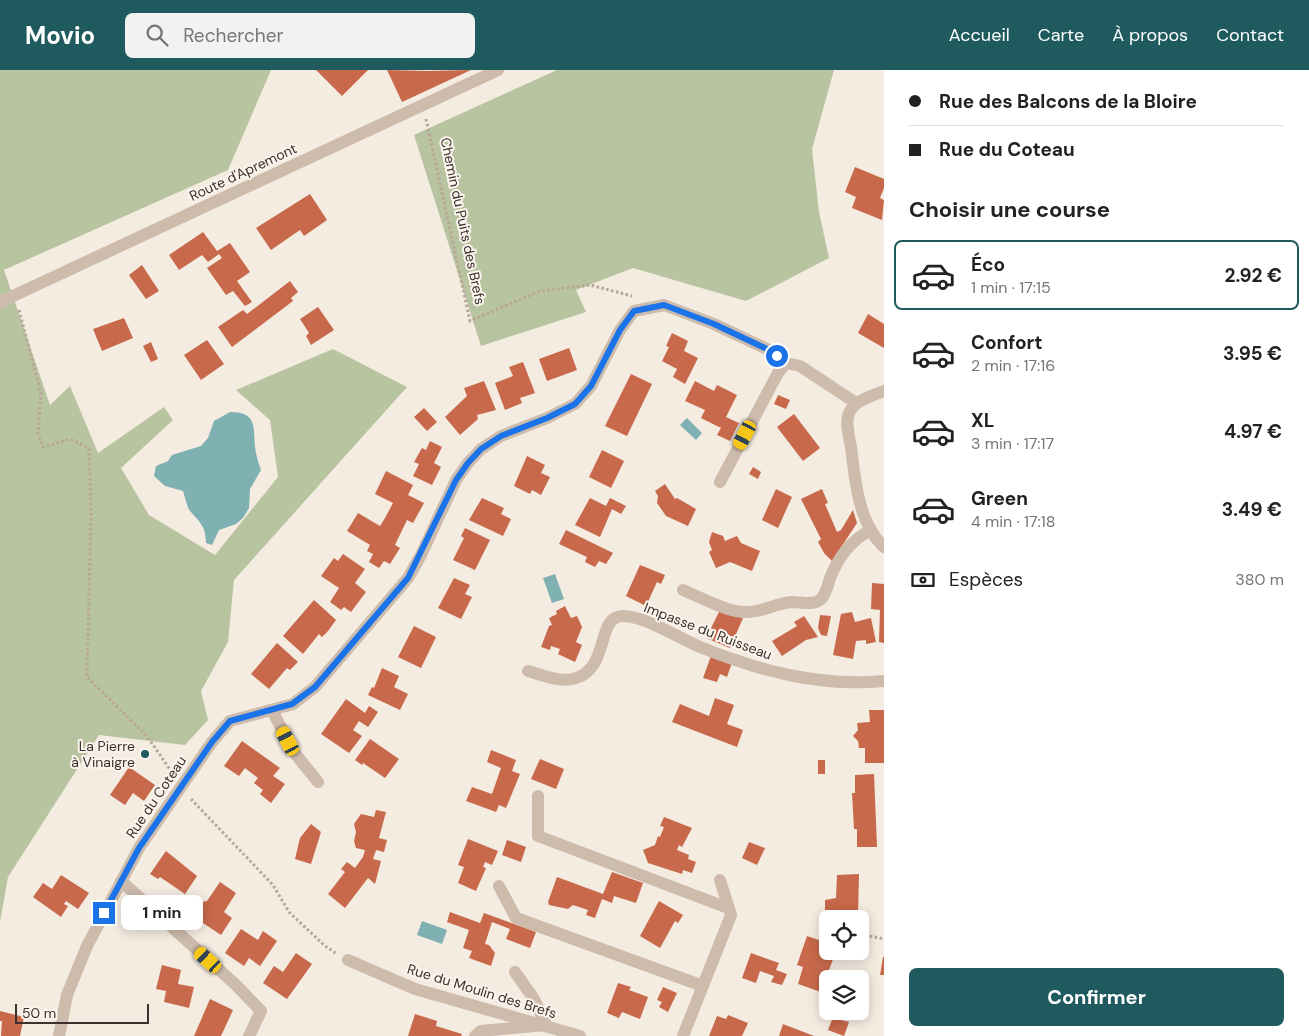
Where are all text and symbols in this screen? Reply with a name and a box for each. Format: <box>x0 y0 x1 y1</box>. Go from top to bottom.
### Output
search box <box>125 13 475 58</box>
text: Movio <box>25 20 95 51</box>
icon: search <box>143 21 171 49</box>
text: Rechercher <box>183 23 284 48</box>
text: Accueil <box>949 23 1010 47</box>
text: Carte <box>1038 23 1084 47</box>
text: À propos <box>1112 23 1188 47</box>
text: Contact <box>1216 23 1284 47</box>
text: Rue des Balcons de la Bloire <box>939 89 1197 114</box>
street label: Chemin du Puits des Brefs <box>437 136 489 306</box>
text: Rue du Coteau <box>939 137 1075 162</box>
street label: Route d'Apremont <box>186 139 300 205</box>
text: Choisir une course <box>909 195 1110 224</box>
text: Éco <box>971 252 1005 277</box>
icon: car <box>911 253 956 298</box>
text: 2.92 € <box>1224 263 1282 288</box>
text: 1 min · 17:15 <box>971 277 1051 298</box>
text: Confort <box>971 330 1043 355</box>
icon: car <box>911 331 956 376</box>
text: 3.95 € <box>1223 341 1282 366</box>
route start <box>766 345 788 367</box>
text: 2 min · 17:16 <box>971 355 1055 376</box>
text: XL <box>971 408 994 433</box>
icon: car <box>911 409 956 454</box>
car <box>731 418 758 452</box>
text: 4.97 € <box>1224 419 1282 444</box>
text: 3 min · 17:17 <box>971 433 1054 454</box>
text: Green <box>971 486 1028 511</box>
icon: car <box>911 487 956 532</box>
text: 3.49 € <box>1222 497 1282 522</box>
text: 4 min · 17:18 <box>971 511 1055 532</box>
icon: cash <box>909 566 937 594</box>
text: Espèces <box>949 567 1023 592</box>
text: 380 m <box>1235 569 1284 590</box>
street label: Impasse du Ruisseau <box>641 598 775 664</box>
car <box>274 724 301 758</box>
place label: La Pierre à Vinaigre <box>71 737 135 771</box>
marker: La Pierre à Vinaigre <box>139 748 151 760</box>
street label: Rue du Coteau <box>122 752 190 842</box>
callout: 1 min <box>122 896 204 930</box>
route end <box>93 902 115 924</box>
text: 1 min <box>143 902 181 923</box>
map controls <box>819 910 869 1020</box>
button: locate <box>819 910 869 960</box>
car <box>191 944 224 976</box>
street label: Rue du Moulin des Brefs <box>405 960 559 1022</box>
button: Confirmer <box>909 968 1284 1026</box>
button: layers <box>819 970 869 1020</box>
scale bar <box>15 1001 149 1024</box>
text: 50 m <box>22 1004 56 1022</box>

